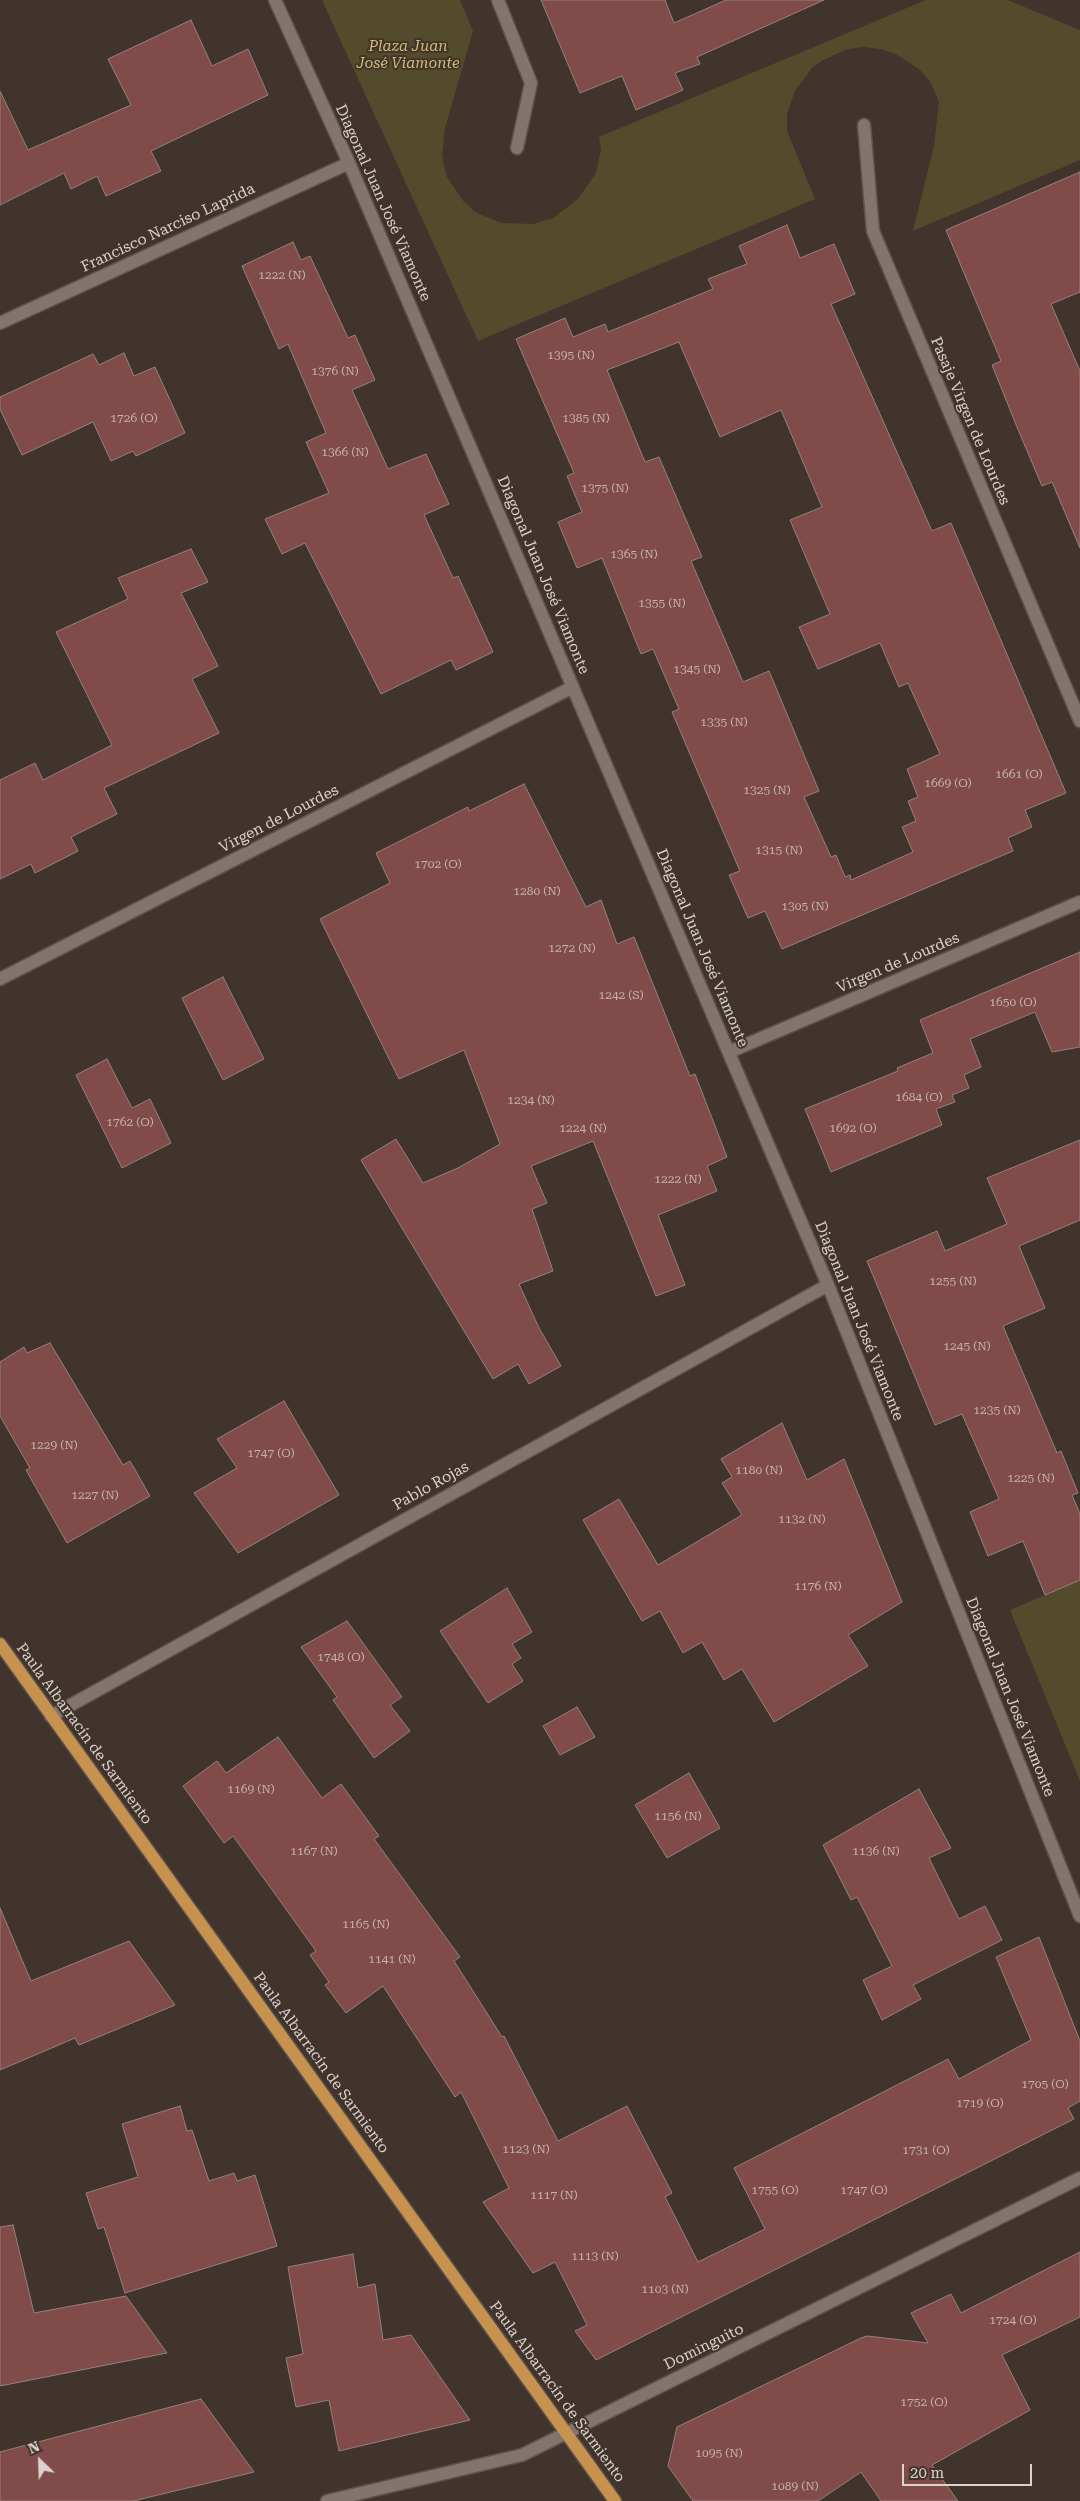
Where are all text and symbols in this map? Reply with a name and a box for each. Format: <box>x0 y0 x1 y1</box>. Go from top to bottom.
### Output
park label: Plaza Juan José Viamonte <box>356 38 460 73</box>
street label: Diagonal Juan José Viamonte <box>331 102 435 304</box>
street label: Francisco Narciso Laprida <box>78 180 258 276</box>
house number: 1222 (N) <box>258 268 306 282</box>
street label: Pasaje Virgen de Lourdes <box>926 334 1014 508</box>
house number: 1395 (N) <box>547 348 595 362</box>
house number: 1376 (N) <box>311 364 359 378</box>
house number: 1726 (O) <box>110 411 158 425</box>
house number: 1385 (N) <box>562 411 610 425</box>
house number: 1366 (N) <box>321 445 369 459</box>
street label: Diagonal Juan José Viamonte <box>493 473 593 677</box>
house number: 1375 (N) <box>581 481 629 495</box>
house number: 1365 (N) <box>610 547 658 561</box>
house number: 1355 (N) <box>638 596 686 610</box>
house number: 1345 (N) <box>673 662 721 676</box>
house number: 1335 (N) <box>700 715 748 729</box>
house number: 1661 (O) <box>995 767 1043 781</box>
house number: 1669 (O) <box>924 776 972 790</box>
street label: Virgen de Lourdes <box>216 781 342 857</box>
house number: 1325 (N) <box>743 783 791 797</box>
house number: 1315 (N) <box>755 843 803 857</box>
street label: Diagonal Juan José Viamonte <box>652 846 752 1050</box>
house number: 1702 (O) <box>414 857 462 871</box>
house number: 1280 (N) <box>513 884 561 898</box>
house number: 1305 (N) <box>781 899 829 913</box>
street label: Virgen de Lourdes <box>834 929 962 997</box>
house number: 1272 (N) <box>548 941 596 955</box>
house number: 1242 (S) <box>598 988 644 1002</box>
house number: 1650 (O) <box>989 995 1037 1009</box>
house number: 1684 (O) <box>895 1090 943 1104</box>
house number: 1234 (N) <box>507 1093 555 1107</box>
house number: 1762 (O) <box>106 1115 154 1129</box>
house number: 1224 (N) <box>559 1121 607 1135</box>
house number: 1692 (O) <box>829 1121 877 1135</box>
house number: 1222 (N) <box>654 1172 702 1186</box>
street label: Diagonal Juan José Viamonte <box>811 1219 907 1423</box>
house number: 1255 (N) <box>929 1274 977 1288</box>
house number: 1245 (N) <box>943 1339 991 1353</box>
house number: 1235 (N) <box>973 1403 1021 1417</box>
house number: 1229 (N) <box>30 1438 78 1452</box>
house number: 1747 (O) <box>247 1446 295 1460</box>
street label: Pablo Rojas <box>390 1458 472 1514</box>
house number: 1180 (N) <box>735 1463 783 1477</box>
house number: 1225 (N) <box>1007 1471 1055 1485</box>
house number: 1227 (N) <box>71 1488 119 1502</box>
house number: 1132 (N) <box>778 1512 826 1526</box>
house number: 1176 (N) <box>794 1579 842 1593</box>
street label: Diagonal Juan José Viamonte <box>962 1595 1058 1799</box>
street label: Paula Albarracín de Sarmiento <box>12 1640 156 1828</box>
house number: 1748 (O) <box>317 1650 365 1664</box>
house number: 1169 (N) <box>227 1782 275 1796</box>
house number: 1156 (N) <box>654 1809 702 1823</box>
house number: 1167 (N) <box>290 1844 338 1858</box>
house number: 1136 (N) <box>852 1844 900 1858</box>
house number: 1165 (N) <box>342 1917 390 1931</box>
house number: 1141 (N) <box>368 1952 416 1966</box>
street label: Paula Albarracín de Sarmiento <box>249 1969 393 2157</box>
house number: 1705 (O) <box>1021 2077 1069 2091</box>
house number: 1719 (O) <box>956 2096 1004 2110</box>
house number: 1123 (N) <box>502 2142 550 2156</box>
house number: 1731 (O) <box>902 2143 950 2157</box>
house number: 1755 (O) <box>751 2183 799 2197</box>
house number: 1747 (O) <box>840 2183 888 2197</box>
house number: 1117 (N) <box>530 2188 578 2202</box>
house number: 1113 (N) <box>571 2249 619 2263</box>
house number: 1103 (N) <box>641 2282 689 2296</box>
street label: Paula Albarracín de Sarmiento <box>485 2298 629 2486</box>
house number: 1724 (O) <box>989 2313 1037 2327</box>
street label: Dominguito <box>661 2320 747 2374</box>
house number: 1752 (O) <box>900 2395 948 2409</box>
north arrow <box>15 2436 65 2486</box>
text: N <box>26 2438 42 2457</box>
house number: 1095 (N) <box>695 2446 743 2460</box>
scale bar <box>905 2454 1035 2486</box>
text: 20 m <box>910 2464 944 2482</box>
house number: 1089 (N) <box>771 2479 819 2493</box>

